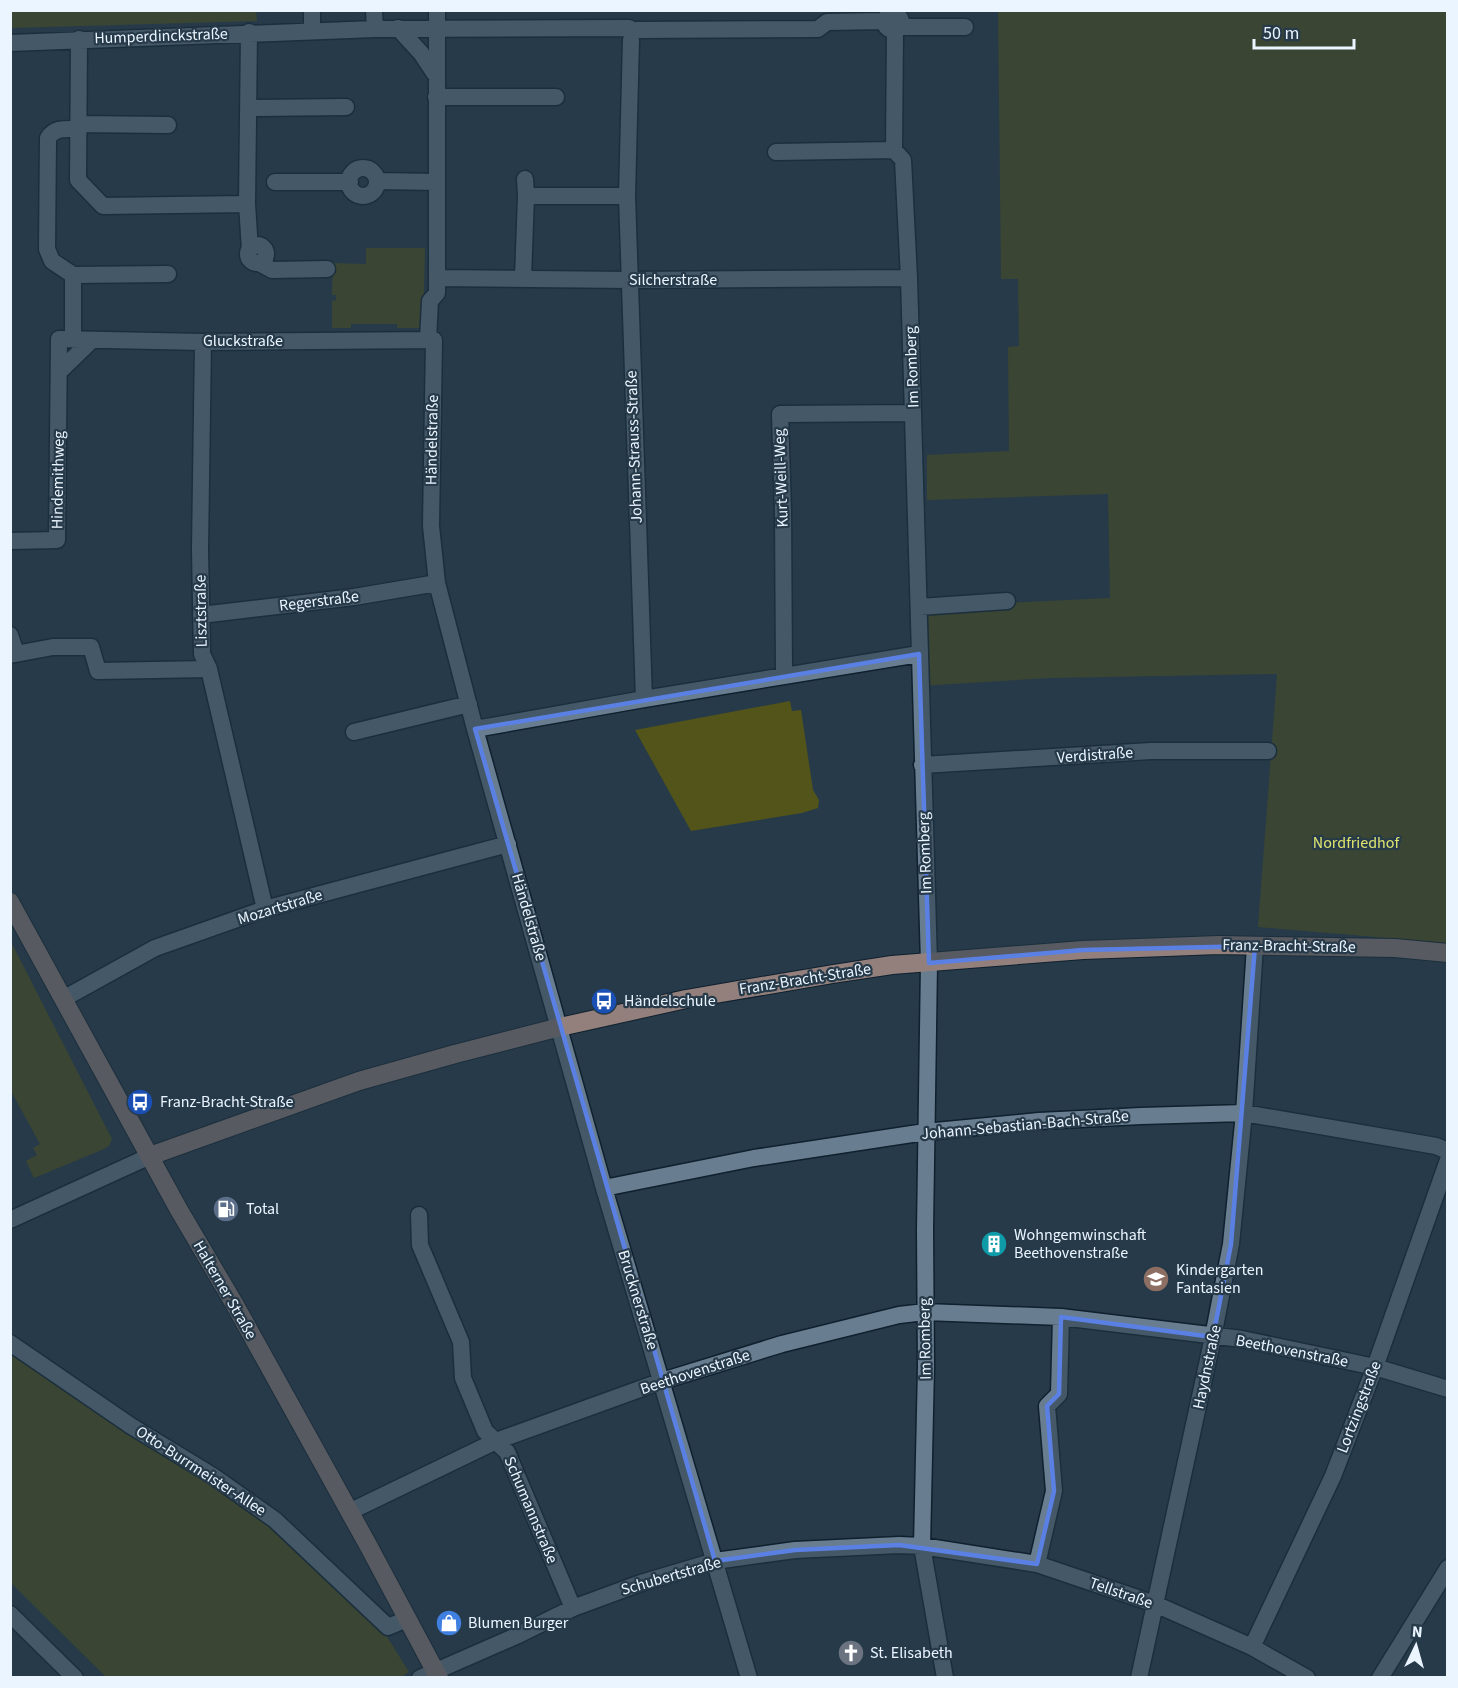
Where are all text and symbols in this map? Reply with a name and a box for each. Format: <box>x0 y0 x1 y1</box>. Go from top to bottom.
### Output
scale bar <box>1254 12 1354 50</box>
text: 50 m <box>1263 21 1299 46</box>
street label: Humperdinckstraße <box>94 23 228 49</box>
street label: Silcherstraße <box>629 269 717 291</box>
street label: Im Romberg <box>900 326 924 408</box>
street label: Gluckstraße <box>203 330 283 352</box>
street label: Johann-Strauss-Straße <box>620 370 648 524</box>
street label: Händelstraße <box>420 395 444 485</box>
street label: Kurt-Weill-Weg <box>768 428 794 528</box>
street label: Hindemithweg <box>46 431 70 529</box>
street label: Lisztstraße <box>189 574 213 648</box>
street label: Regerstraße <box>278 585 360 617</box>
street label: Verdistraße <box>1056 741 1134 769</box>
street label: Im Romberg <box>913 812 937 894</box>
park label: Nordfriedhof <box>1313 832 1400 854</box>
street label: Händelstraße <box>506 871 552 964</box>
street label: Mozartstraße <box>235 884 325 930</box>
street label: Franz-Bracht-Straße <box>1222 934 1356 958</box>
street label: Franz-Bracht-Straße <box>737 958 873 1000</box>
bus stop icon: Händelschule <box>589 986 619 1016</box>
place label: Händelschule <box>624 990 716 1012</box>
bus stop icon: Franz-Bracht-Straße <box>125 1087 155 1117</box>
place label: Franz-Bracht-Straße <box>160 1091 293 1113</box>
street label: Johann-Sebastian-Bach-Straße <box>920 1105 1130 1145</box>
fuel station icon: Total <box>211 1194 241 1224</box>
place label: Total <box>246 1198 279 1220</box>
place label: Wohngemwinschaft Beethovenstraße <box>1014 1224 1147 1264</box>
building icon: Wohngemwinschaft Beethovenstraße <box>979 1229 1009 1259</box>
street label: Halterner Straße <box>188 1237 262 1343</box>
street label: Brucknerstraße <box>612 1247 664 1353</box>
place label: Kindergarten Fantasien <box>1176 1259 1263 1299</box>
school or university icon: Kindergarten Fantasien <box>1141 1264 1171 1294</box>
street label: Im Romberg <box>913 1298 937 1380</box>
street label: Haydnstraße <box>1187 1323 1227 1411</box>
street label: Beethovenstraße <box>1234 1329 1350 1373</box>
street label: Beethovenstraße <box>637 1344 753 1400</box>
street label: Lortzingstraße <box>1331 1358 1387 1456</box>
street label: Otto-Burrmeister-Allee <box>132 1421 271 1521</box>
street label: Schumannstraße <box>499 1453 563 1567</box>
street label: Schubertstraße <box>618 1551 724 1601</box>
street label: Tellstraße <box>1086 1572 1156 1614</box>
shop icon: Blumen Burger <box>434 1608 464 1638</box>
place label: Blumen Burger <box>468 1612 569 1634</box>
north arrow <box>1386 1616 1446 1676</box>
text: N <box>1411 1621 1423 1643</box>
church icon: St. Elisabeth <box>836 1638 866 1668</box>
place label: St. Elisabeth <box>870 1642 953 1664</box>

